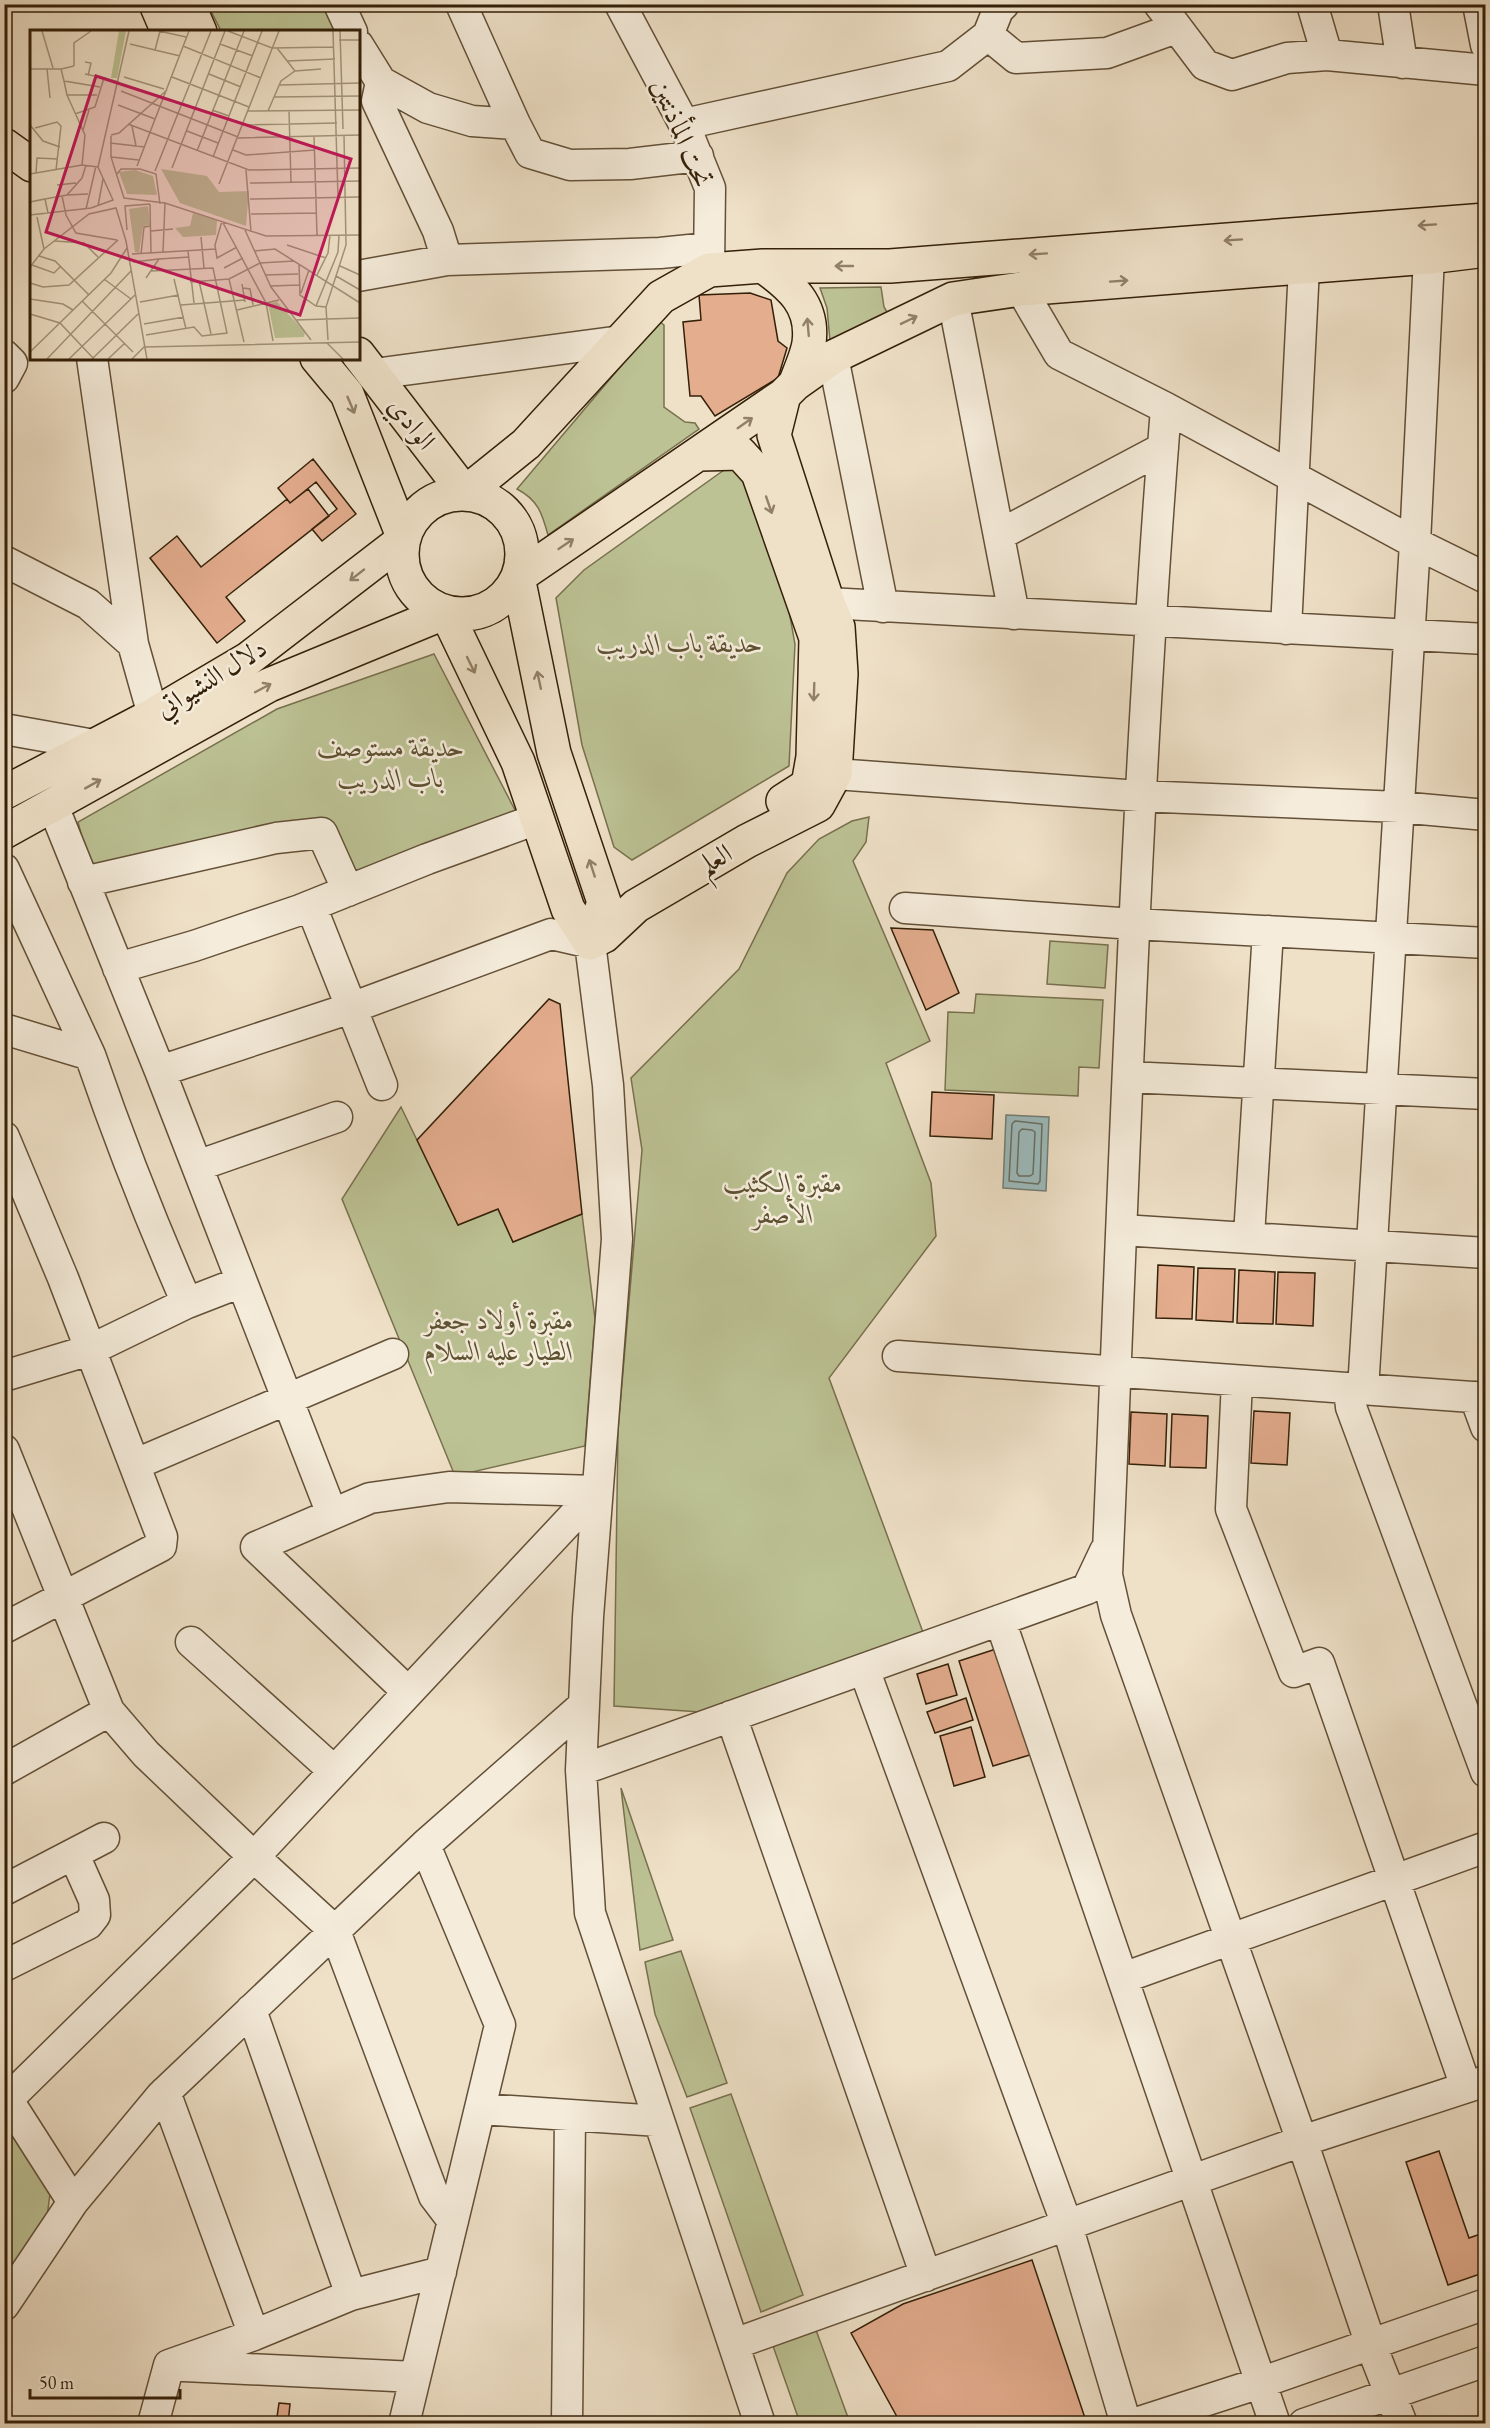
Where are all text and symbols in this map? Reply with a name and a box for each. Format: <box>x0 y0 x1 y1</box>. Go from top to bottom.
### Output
inset map <box>30 30 360 360</box>
street label: تحت المأذنتين <box>644 73 722 192</box>
one-way arrow <box>1418 220 1438 231</box>
one-way arrow <box>1223 234 1243 245</box>
one-way arrow <box>1029 249 1049 260</box>
one-way arrow <box>834 260 854 272</box>
one-way arrow <box>1109 275 1129 286</box>
one-way arrow <box>900 313 918 325</box>
one-way arrow <box>802 318 813 338</box>
street label: الوادي <box>377 389 444 459</box>
one-way arrow <box>346 396 357 414</box>
one-way arrow <box>736 417 753 429</box>
one-way arrow <box>765 495 776 514</box>
one-way arrow <box>558 538 574 550</box>
one-way arrow <box>350 568 366 581</box>
park label: حديقة باب الدريب <box>597 625 763 660</box>
street label: دلال النشيواتي <box>148 630 276 730</box>
one-way arrow <box>466 655 478 673</box>
one-way arrow <box>533 671 544 691</box>
one-way arrow <box>254 682 271 694</box>
one-way arrow <box>809 682 820 702</box>
park label: حديقة مستوصف باب الدريب <box>317 729 465 795</box>
one-way arrow <box>84 778 101 790</box>
street label: العلم <box>691 835 743 891</box>
one-way arrow <box>586 859 597 878</box>
park label: مقبرة الكثيب الأصفر <box>723 1165 843 1231</box>
park label: مقبرة أولاد جعفر الطيار عليه السلام <box>422 1301 574 1374</box>
scale bar <box>30 2362 180 2400</box>
text: 50 m <box>39 2371 74 2394</box>

